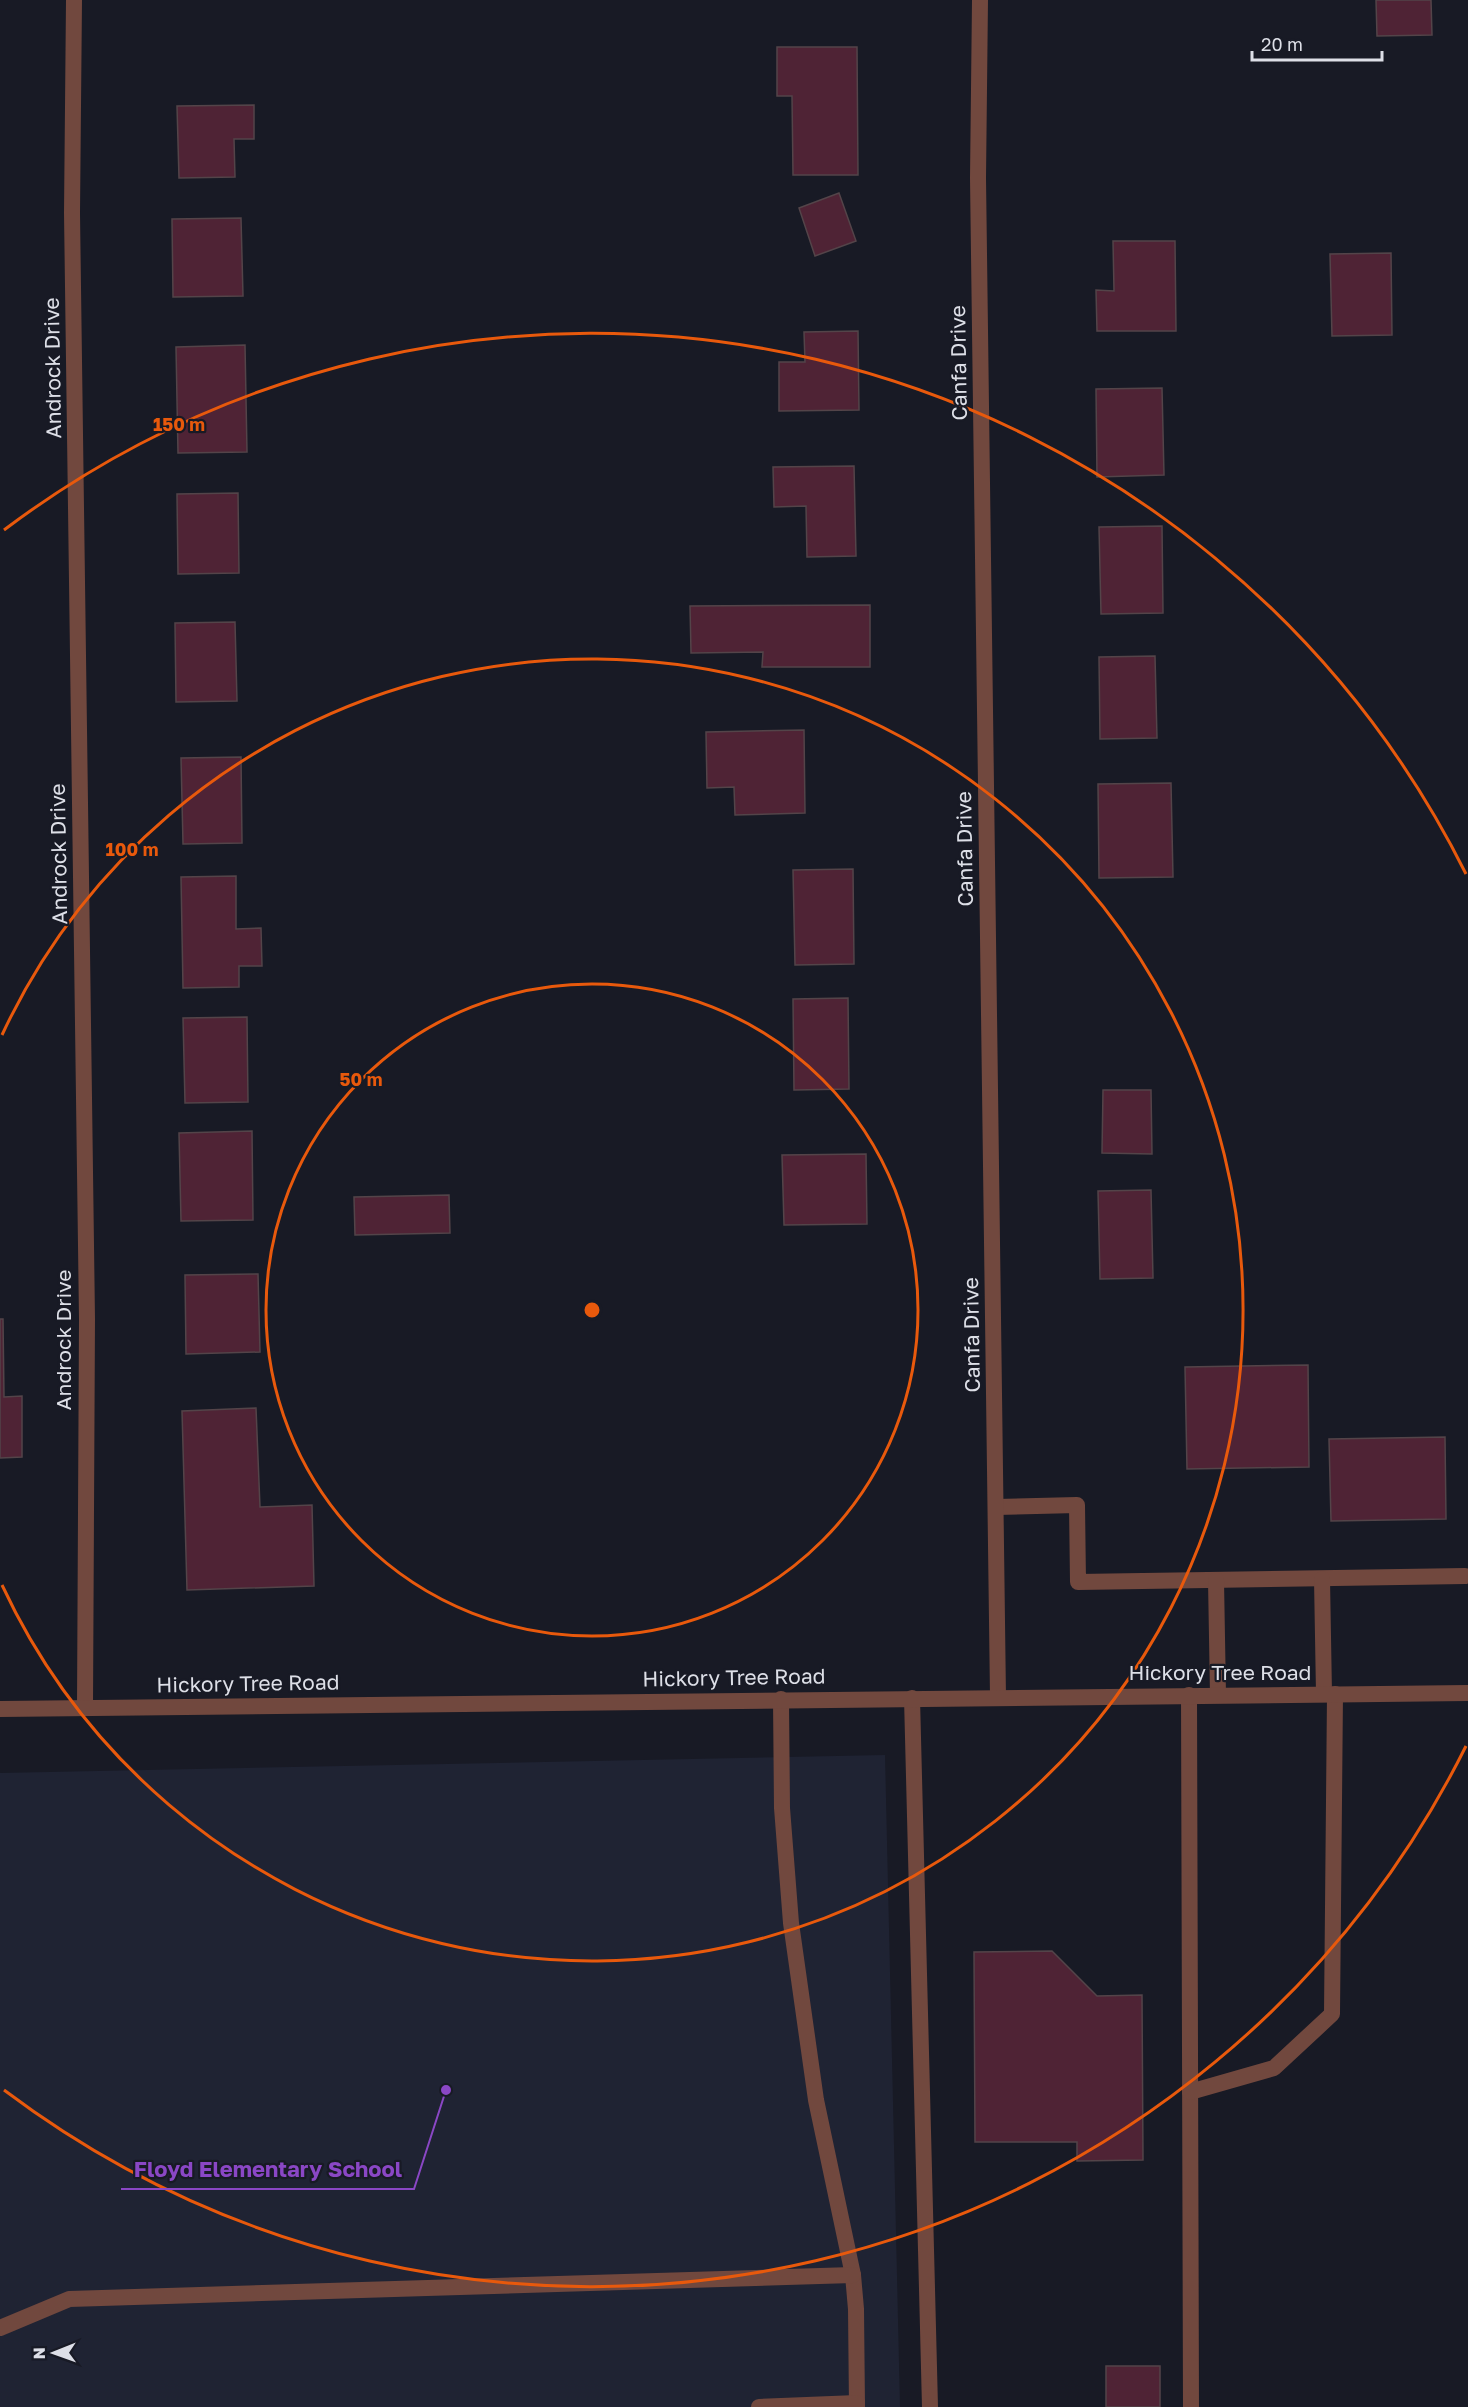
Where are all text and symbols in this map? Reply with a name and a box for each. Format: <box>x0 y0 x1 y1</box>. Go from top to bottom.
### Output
scale bar <box>1252 24 1382 62</box>
text: 20 m <box>1261 33 1303 55</box>
street label: Androck Drive <box>38 297 66 439</box>
street label: Canfa Drive <box>944 305 972 421</box>
text: 150 m <box>153 413 205 435</box>
street label: Androck Drive <box>44 783 72 925</box>
street label: Canfa Drive <box>950 791 978 907</box>
text: 100 m <box>106 838 158 860</box>
text: 50 m <box>340 1068 382 1090</box>
street label: Androck Drive <box>50 1269 76 1411</box>
street label: Canfa Drive <box>957 1277 985 1393</box>
centre of rings <box>582 1300 602 1320</box>
street label: Hickory Tree Road <box>1128 1659 1312 1685</box>
street label: Hickory Tree Road <box>642 1662 826 1692</box>
street label: Hickory Tree Road <box>156 1668 340 1698</box>
callout: Floyd Elementary School <box>121 2149 414 2189</box>
text: Floyd Elementary School <box>134 2155 402 2182</box>
north arrow <box>24 2323 84 2383</box>
text: N <box>29 2347 49 2360</box>

